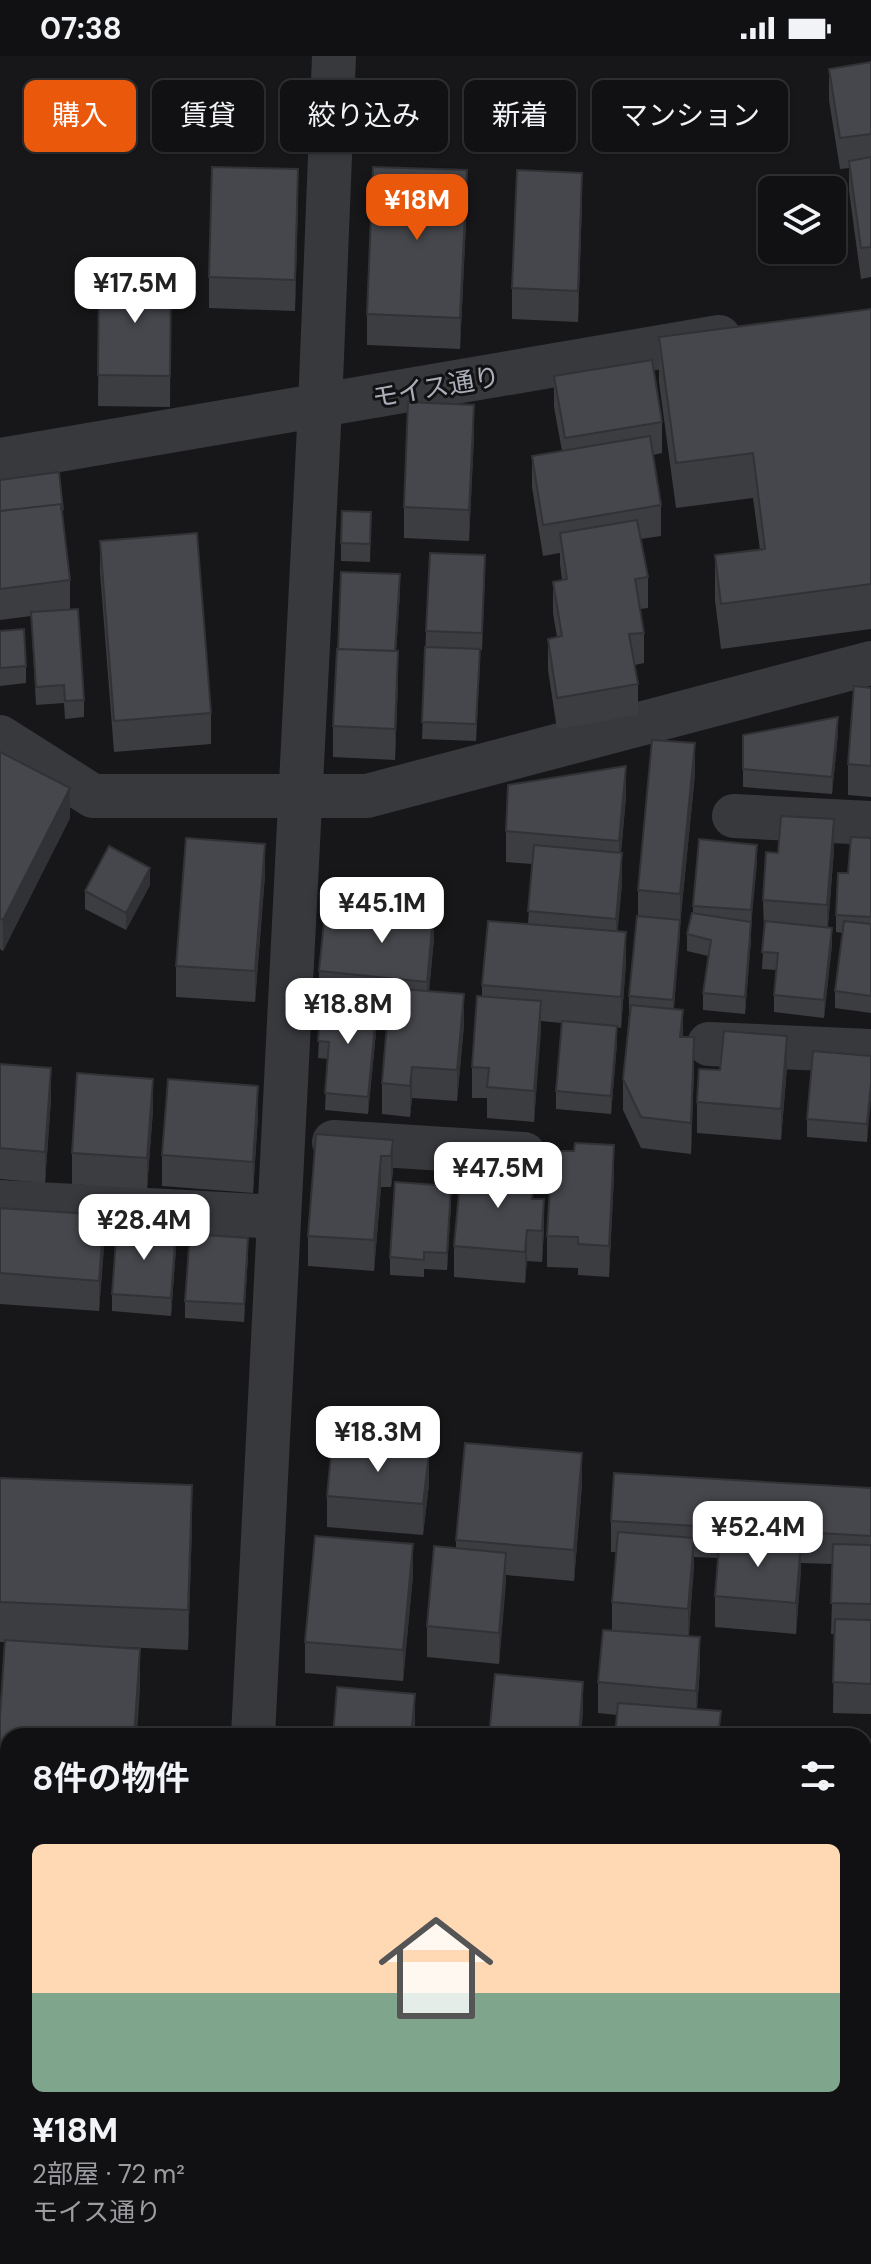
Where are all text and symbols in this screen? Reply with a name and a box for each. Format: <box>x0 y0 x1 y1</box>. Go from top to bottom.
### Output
text: 07:38 <box>40 9 122 48</box>
chip: 購入 <box>24 80 136 152</box>
chip: 賃貸 <box>152 80 264 152</box>
chip: 絞り込み <box>280 80 448 152</box>
chip: 新着 <box>464 80 576 152</box>
chip: マンション <box>592 80 788 152</box>
pin: ¥18M <box>370 174 464 242</box>
map controls <box>758 176 846 264</box>
button: layers <box>758 176 846 264</box>
text: ¥18M <box>384 183 450 217</box>
pin: ¥17.5M <box>70 257 200 325</box>
text: ¥17.5M <box>93 266 177 300</box>
street label: モイス通り <box>369 359 503 415</box>
pin: ¥45.1M <box>317 877 447 945</box>
text: ¥45.1M <box>338 886 426 920</box>
pin: ¥18.8M <box>283 978 413 1046</box>
text: ¥18.8M <box>304 987 392 1021</box>
pin: ¥47.5M <box>433 1142 563 1210</box>
text: ¥47.5M <box>452 1151 544 1185</box>
pin: ¥28.4M <box>79 1194 209 1262</box>
text: ¥28.4M <box>97 1203 191 1237</box>
pin: ¥18.3M <box>313 1406 443 1474</box>
text: ¥18.3M <box>334 1415 422 1449</box>
pin: ¥52.4M <box>693 1501 823 1569</box>
text: ¥52.4M <box>711 1510 805 1544</box>
icon: filters <box>796 1754 840 1798</box>
text: 8件の物件 <box>32 1756 190 1801</box>
icon: home <box>364 1896 508 2040</box>
text: ¥18M <box>32 2108 118 2153</box>
text: 2部屋 · 72 m² <box>32 2157 185 2191</box>
text: モイス通り <box>32 2195 161 2229</box>

